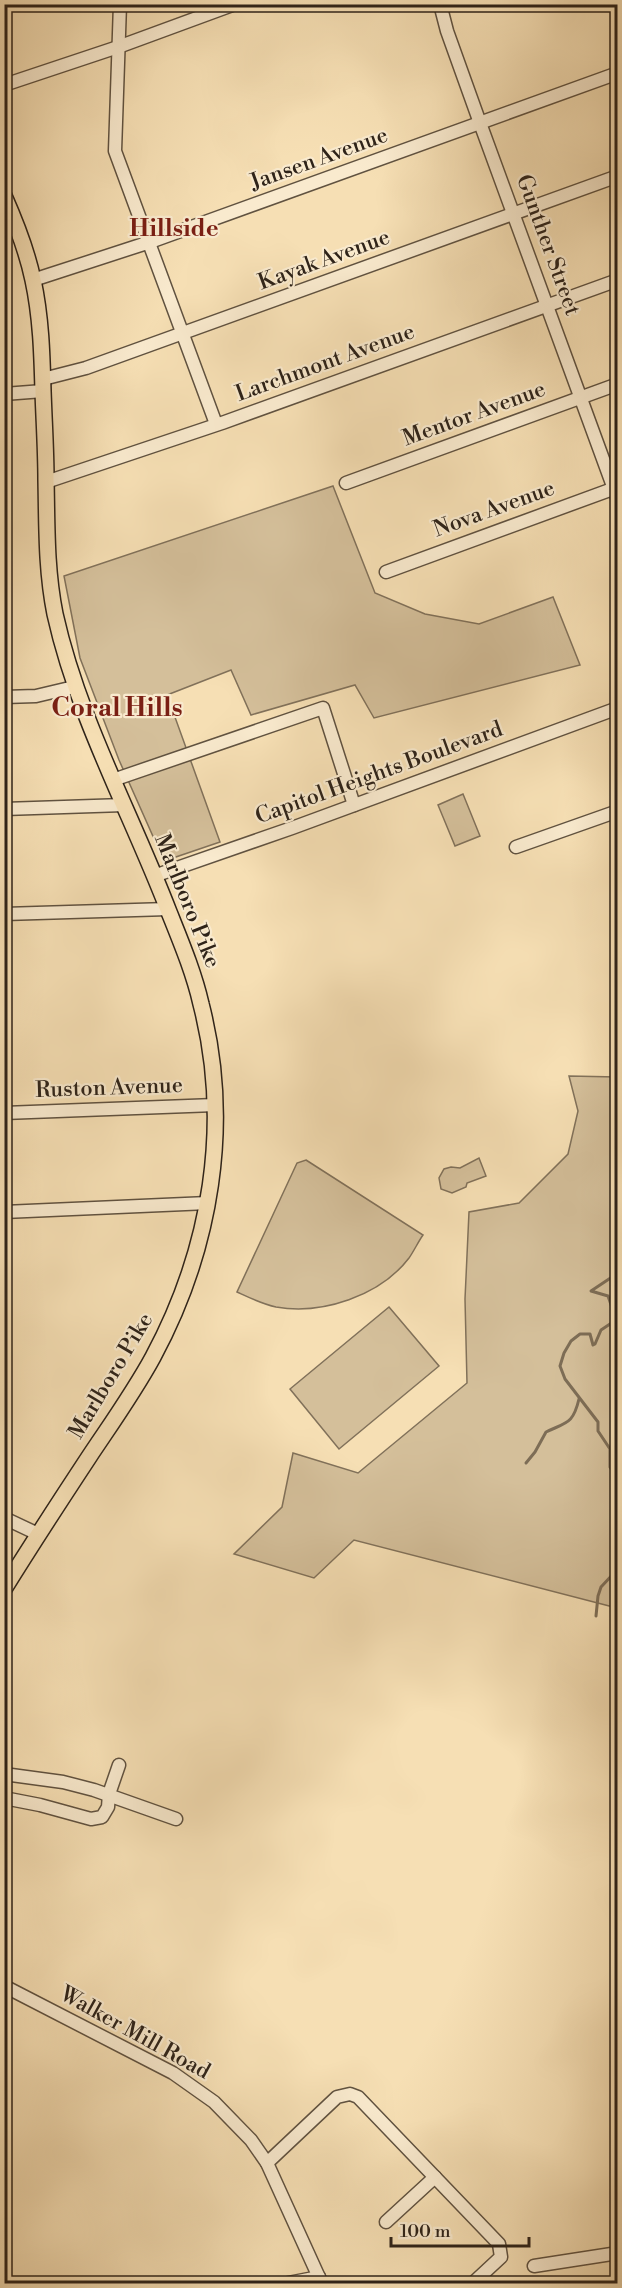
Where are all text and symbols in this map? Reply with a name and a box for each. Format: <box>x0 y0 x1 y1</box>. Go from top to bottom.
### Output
street label: Jansen Avenue <box>246 122 392 197</box>
street label: Gunther Street <box>510 171 586 319</box>
district label: Hillside <box>129 214 219 244</box>
street label: Kayak Avenue <box>254 224 394 296</box>
street label: Larchmont Avenue <box>232 318 418 408</box>
street label: Mentor Avenue <box>399 376 549 452</box>
street label: Nova Avenue <box>430 475 558 543</box>
district label: Coral Hills <box>51 692 183 724</box>
street label: Capitol Heights Boulevard <box>252 715 507 830</box>
street label: Marlboro Pike <box>148 830 226 972</box>
street label: Ruston Avenue <box>35 1072 183 1104</box>
street label: Marlboro Pike <box>63 1308 159 1444</box>
street label: Walker Mill Road <box>54 1980 215 2086</box>
scale bar <box>391 2210 529 2248</box>
text: 100 m <box>400 2220 451 2243</box>

